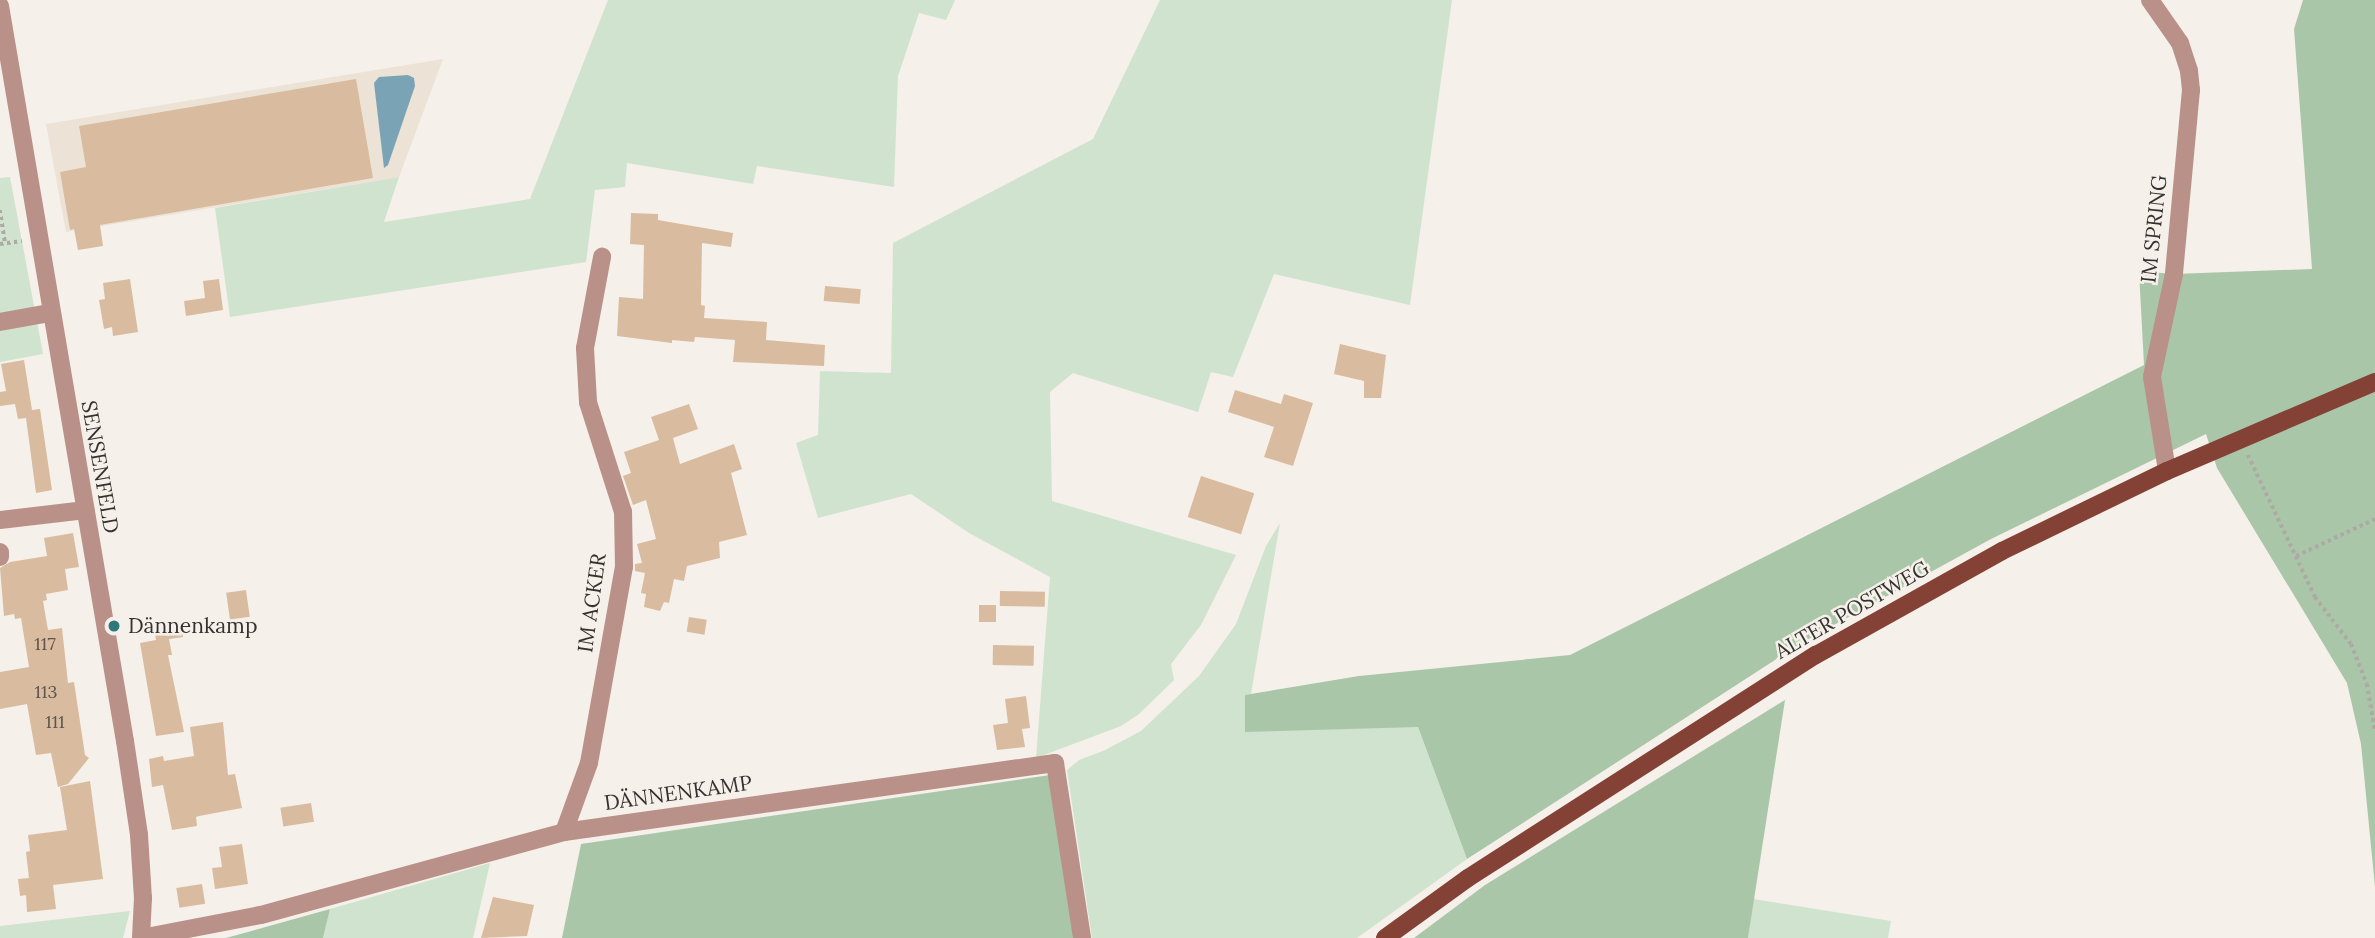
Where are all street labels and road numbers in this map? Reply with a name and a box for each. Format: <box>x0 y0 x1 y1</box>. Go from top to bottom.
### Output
street label: IM SPRING <box>2136 174 2172 284</box>
street label: SENSENFELD <box>76 399 124 535</box>
street label: IM ACKER <box>573 552 611 654</box>
street label: ALTER POSTWEG <box>1770 556 1934 664</box>
street label: DÄNNENKAMP <box>602 770 754 816</box>

